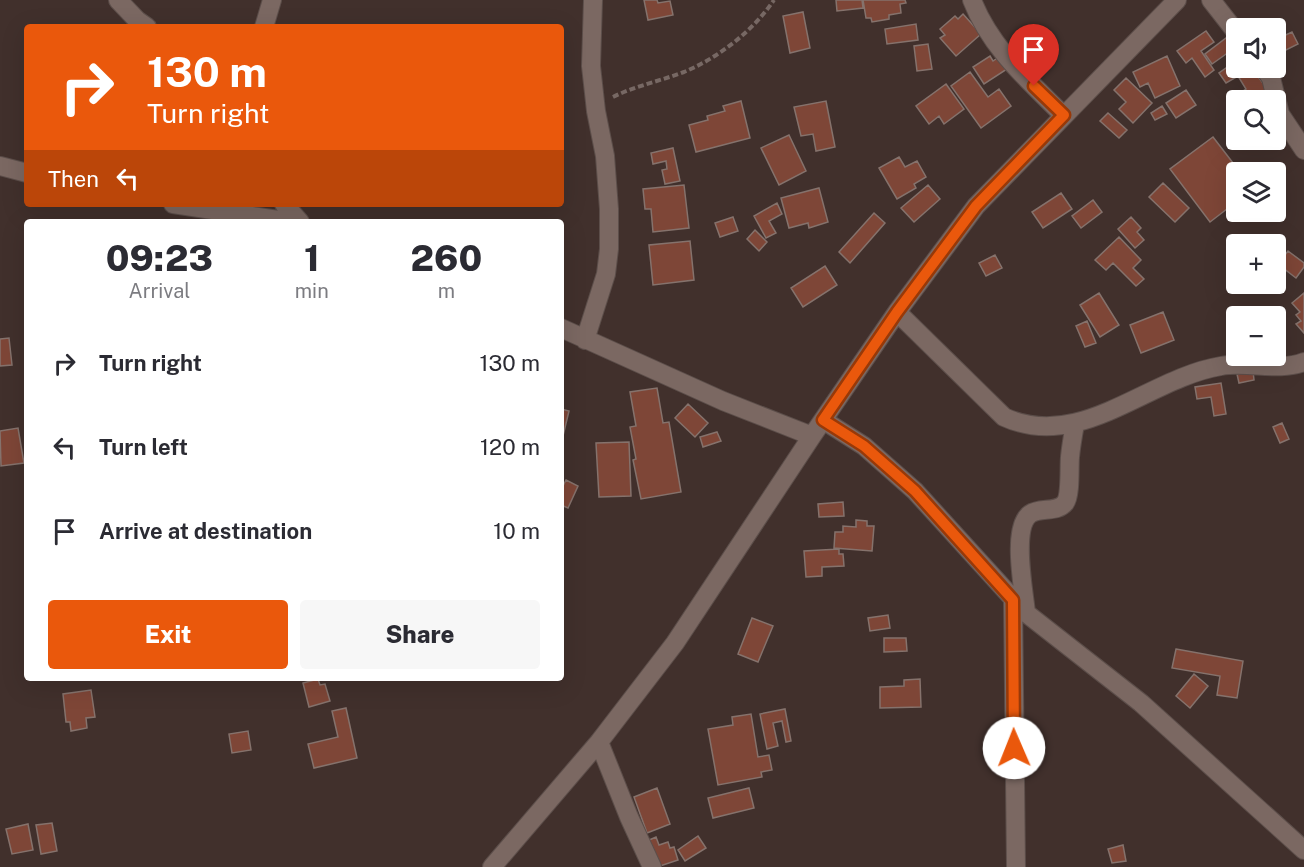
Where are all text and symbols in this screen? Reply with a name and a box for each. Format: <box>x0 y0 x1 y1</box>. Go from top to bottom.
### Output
map controls <box>1226 18 1286 366</box>
button: sound <box>1226 18 1286 78</box>
pin <box>1008 24 1059 86</box>
icon: arrive <box>1017 33 1050 66</box>
text: 130 m <box>147 47 267 96</box>
icon: right <box>48 48 126 126</box>
button: search <box>1226 90 1286 150</box>
text: Turn right <box>147 97 270 129</box>
icon: left <box>111 162 144 195</box>
button: layers <box>1226 162 1286 222</box>
text: Then <box>48 166 99 192</box>
button: + <box>1226 234 1286 294</box>
text: 09:23 <box>106 237 213 279</box>
text: 1 <box>304 237 320 279</box>
text: 260 <box>411 237 482 279</box>
text: Arrival <box>129 279 190 303</box>
text: min <box>295 279 329 303</box>
text: m <box>438 279 455 303</box>
button: − <box>1226 306 1286 366</box>
icon: right <box>48 347 81 380</box>
text: Turn right <box>99 350 202 376</box>
text: 130 m <box>479 350 540 376</box>
icon: left <box>48 431 81 464</box>
text: Turn left <box>99 434 188 460</box>
text: 120 m <box>480 434 540 460</box>
icon: arrive <box>48 515 81 548</box>
text: Arrive at destination <box>99 518 312 544</box>
text: 10 m <box>493 518 540 544</box>
button: Exit <box>48 600 288 669</box>
button: Share <box>300 600 540 669</box>
position arrow <box>982 716 1046 780</box>

